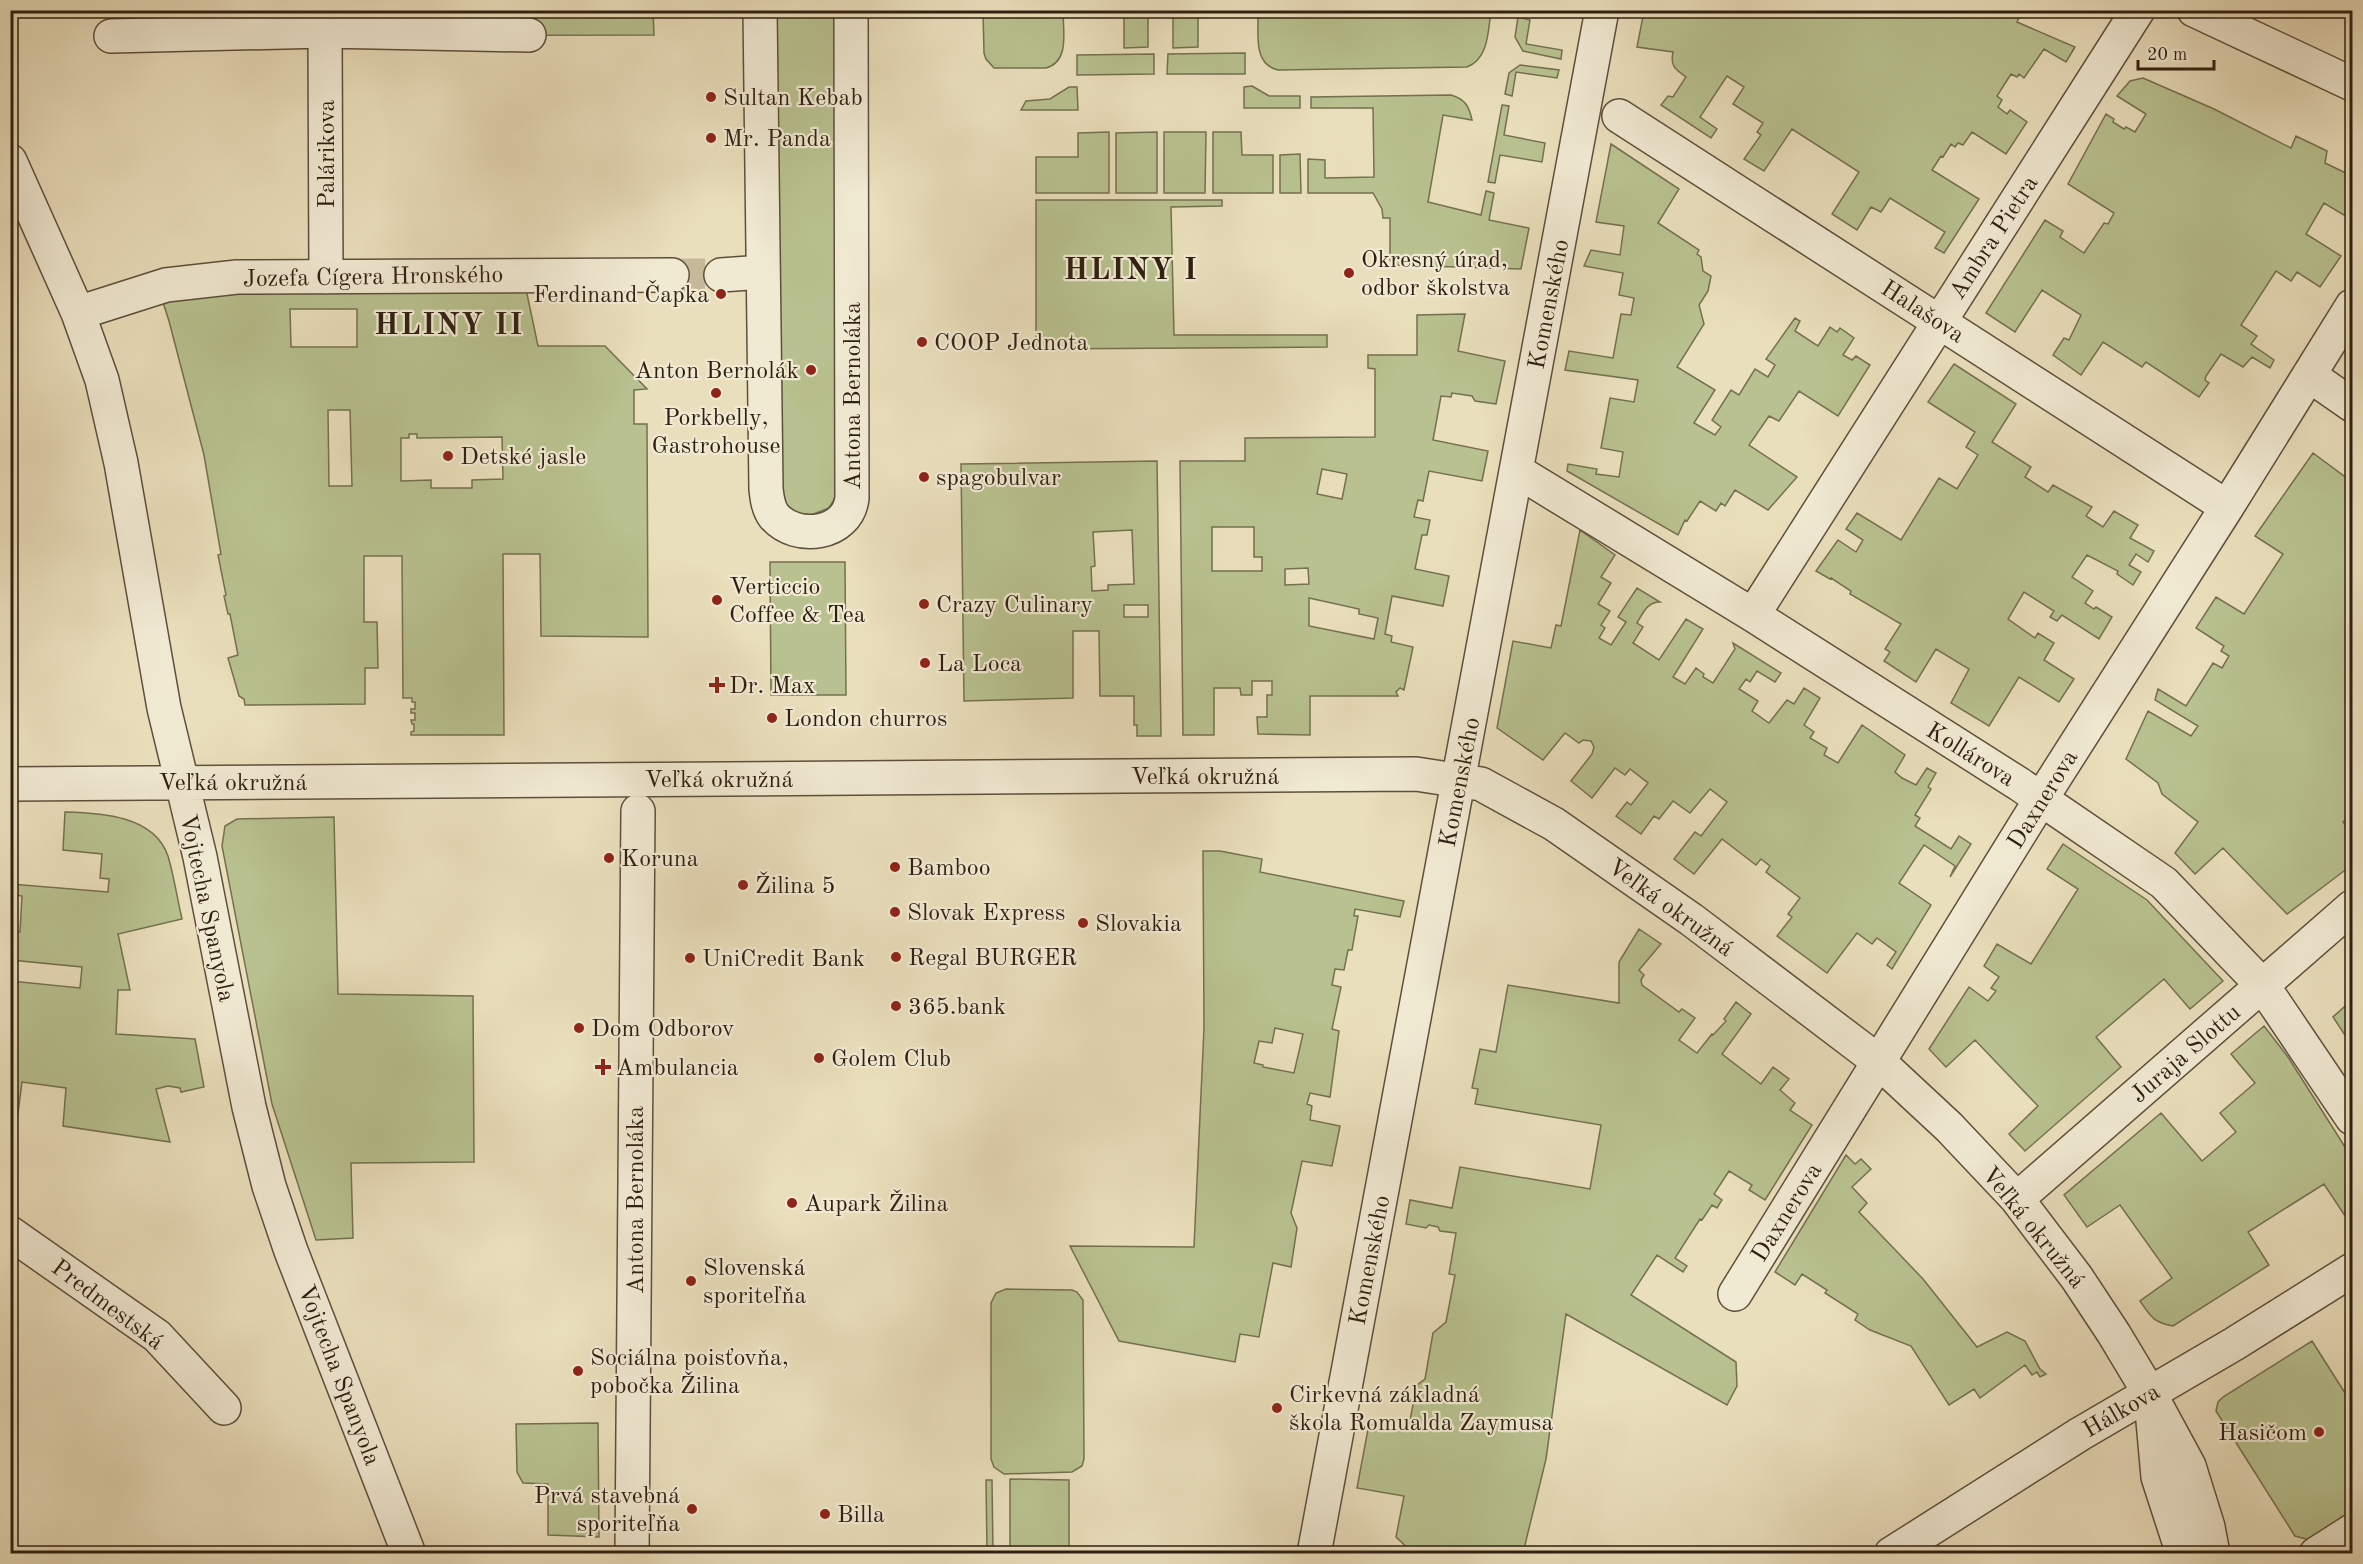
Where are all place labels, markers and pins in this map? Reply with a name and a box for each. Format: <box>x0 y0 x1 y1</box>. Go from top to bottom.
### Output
place label: Sultan Kebab <box>723 87 863 111</box>
marker: Sultan Kebab <box>704 90 718 104</box>
place label: Mr. Panda <box>723 128 831 152</box>
marker: Mr. Panda <box>704 131 718 145</box>
place label: Okresný úrad, odbor školstva <box>1361 249 1510 301</box>
marker: Okresný úrad, odbor školstva <box>1342 266 1356 280</box>
place label: Ferdinand Čapka <box>533 279 709 308</box>
marker: Ferdinand Čapka <box>714 287 728 301</box>
place label: COOP Jednota <box>934 332 1089 356</box>
marker: COOP Jednota <box>915 335 929 349</box>
place label: Anton Bernolák <box>635 360 799 384</box>
marker: Anton Bernolák <box>804 363 818 377</box>
marker: Porkbelly, Gastrohouse <box>709 386 723 400</box>
place label: Porkbelly, Gastrohouse <box>652 407 780 459</box>
place label: Detské jasle <box>460 446 586 470</box>
marker: Detské jasle <box>441 449 455 463</box>
place label: spagobulvar <box>936 467 1061 491</box>
marker: spagobulvar <box>917 470 931 484</box>
place label: Verticcio Coffee & Tea <box>729 576 866 628</box>
marker: Verticcio Coffee & Tea <box>710 593 724 607</box>
place label: Crazy Culinary <box>936 594 1093 618</box>
marker: Crazy Culinary <box>917 597 931 611</box>
place label: La Loca <box>937 653 1022 677</box>
marker: La Loca <box>918 656 932 670</box>
place label: Dr. Max <box>729 675 815 699</box>
marker: Dr. Max <box>710 678 724 692</box>
place label: London churros <box>784 708 947 732</box>
marker: London churros <box>765 711 779 725</box>
place label: Koruna <box>621 848 699 872</box>
marker: Koruna <box>602 851 616 865</box>
place label: Bamboo <box>907 857 991 881</box>
marker: Bamboo <box>888 860 902 874</box>
place label: Žilina 5 <box>755 871 836 899</box>
marker: Žilina 5 <box>736 878 750 892</box>
place label: Slovak Express <box>907 902 1065 926</box>
marker: Slovak Express <box>888 905 902 919</box>
place label: Slovakia <box>1095 913 1182 937</box>
marker: Slovakia <box>1076 916 1090 930</box>
place label: Regal BURGER <box>908 947 1077 971</box>
place label: UniCredit Bank <box>702 948 865 972</box>
marker: Regal BURGER <box>889 950 903 964</box>
marker: UniCredit Bank <box>683 951 697 965</box>
place label: 365.bank <box>908 996 1006 1020</box>
marker: 365.bank <box>889 999 903 1013</box>
place label: Dom Odborov <box>591 1018 735 1042</box>
marker: Dom Odborov <box>572 1021 586 1035</box>
place label: Golem Club <box>831 1048 951 1072</box>
marker: Golem Club <box>812 1051 826 1065</box>
place label: Ambulancia <box>616 1057 739 1081</box>
marker: Ambulancia <box>594 1058 612 1076</box>
place label: Aupark Žilina <box>804 1189 949 1217</box>
marker: Aupark Žilina <box>785 1196 799 1210</box>
place label: Slovenská sporiteľňa <box>703 1257 806 1309</box>
marker: Slovenská sporiteľňa <box>684 1274 698 1288</box>
place label: Sociálna poisťovňa, pobočka Žilina <box>590 1347 789 1399</box>
marker: Sociálna poisťovňa, pobočka Žilina <box>571 1364 585 1378</box>
place label: Cirkevná základná škola Romualda Zaymusa <box>1289 1384 1553 1436</box>
marker: Cirkevná základná škola Romualda Zaymusa <box>1270 1401 1284 1415</box>
place label: Hasičom <box>2218 1422 2307 1446</box>
marker: Hasičom <box>2312 1425 2326 1439</box>
place label: Prvá stavebná sporiteľňa <box>534 1485 680 1537</box>
marker: Prvá stavebná sporiteľňa <box>685 1502 699 1516</box>
place label: Billa <box>837 1504 885 1528</box>
marker: Billa <box>818 1507 832 1521</box>

